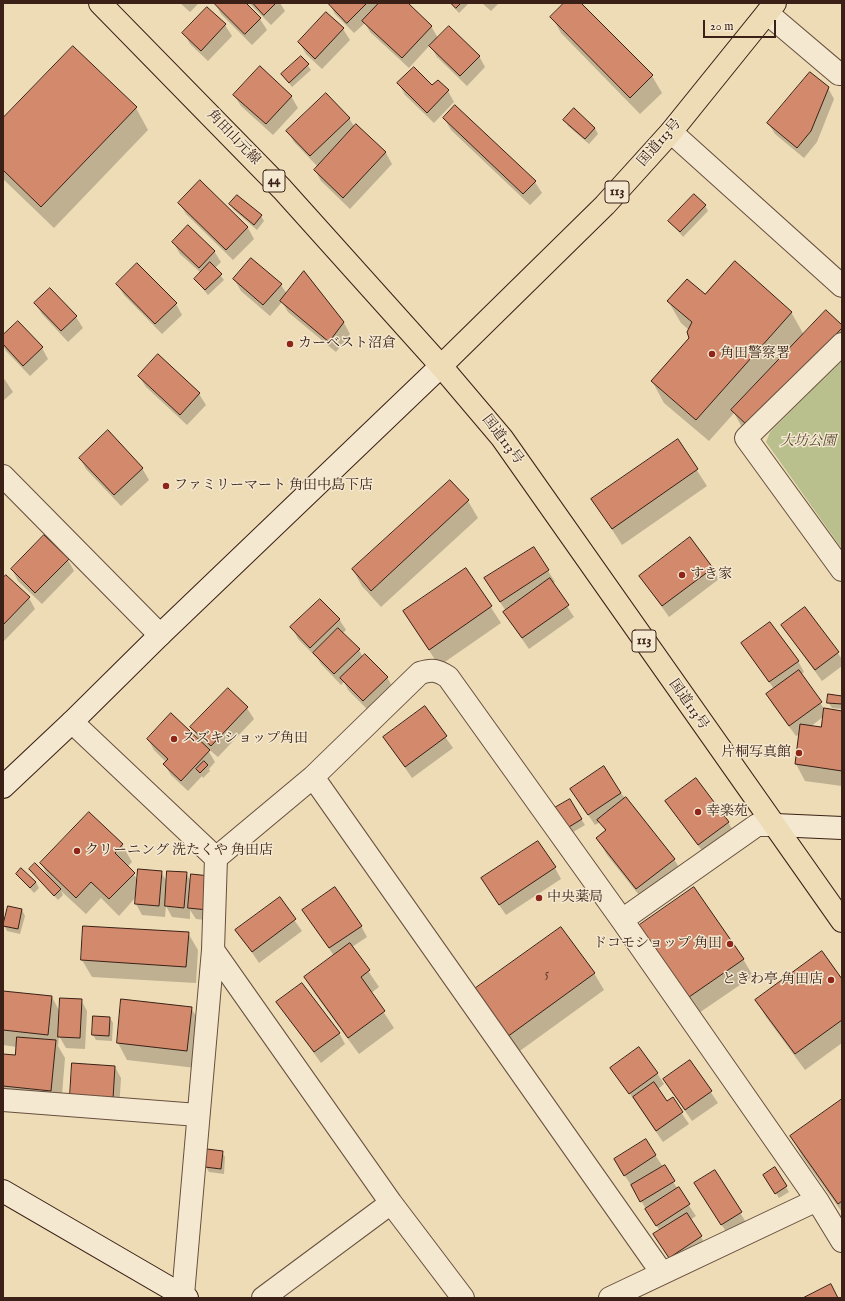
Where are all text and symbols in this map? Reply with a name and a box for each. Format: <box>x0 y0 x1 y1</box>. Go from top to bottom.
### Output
scale bar <box>705 12 778 38</box>
text: 20 m <box>710 19 733 34</box>
street label: 角田山元線 <box>203 107 263 169</box>
street label: 国道113号 <box>635 116 685 170</box>
road number: 44 <box>263 170 285 192</box>
road number: 113 <box>605 181 629 203</box>
place label: カーベスト沼倉 <box>298 336 396 352</box>
marker: カーベスト沼倉 <box>285 339 295 349</box>
place label: 角田警察署 <box>720 346 790 362</box>
marker: 角田警察署 <box>707 349 717 359</box>
street label: 国道113号 <box>478 412 526 468</box>
park label: 大坊公園 <box>780 434 836 450</box>
place label: ファミリーマート 角田中島下店 <box>174 478 373 494</box>
marker: ファミリーマート 角田中島下店 <box>161 481 171 491</box>
place label: すき家 <box>690 567 732 583</box>
marker: すき家 <box>677 570 687 580</box>
road number: 113 <box>632 630 656 652</box>
street label: 国道113号 <box>665 677 711 733</box>
place label: スズキショップ角田 <box>182 731 308 747</box>
marker: スズキショップ角田 <box>169 734 179 744</box>
place label: 片桐写真館 <box>721 745 791 761</box>
marker: 片桐写真館 <box>794 748 804 758</box>
place label: 幸楽苑 <box>706 804 748 820</box>
marker: 幸楽苑 <box>693 807 703 817</box>
place label: クリーニング 洗たくや 角田店 <box>85 843 273 859</box>
marker: クリーニング 洗たくや 角田店 <box>72 846 82 856</box>
place label: 中央薬局 <box>547 890 603 906</box>
marker: 中央薬局 <box>534 893 544 903</box>
place label: ドコモショップ 角田 <box>593 936 722 952</box>
marker: ドコモショップ 角田 <box>725 939 735 949</box>
house number: 5 <box>545 968 549 982</box>
place label: ときわ亭 角田店 <box>722 972 823 988</box>
marker: ときわ亭 角田店 <box>826 975 836 985</box>

